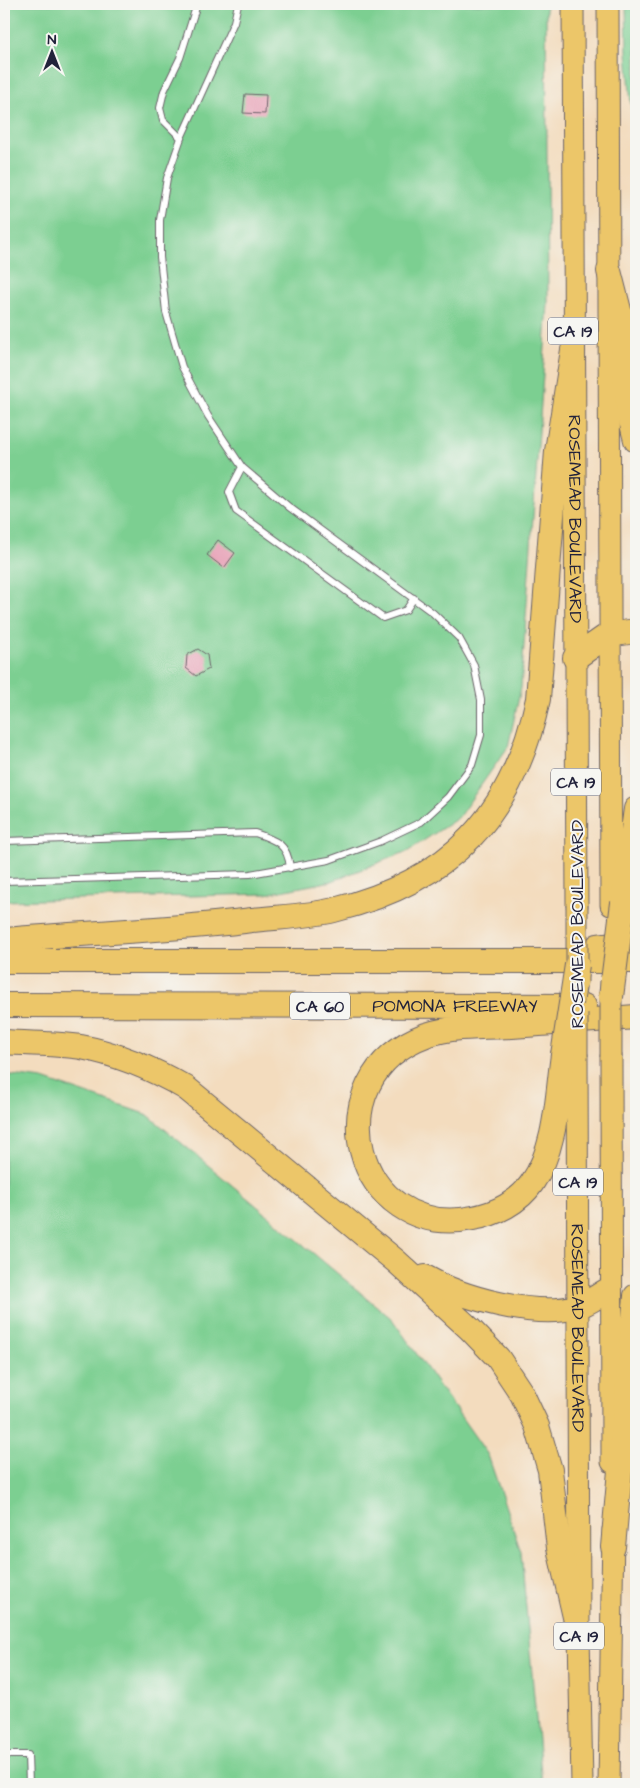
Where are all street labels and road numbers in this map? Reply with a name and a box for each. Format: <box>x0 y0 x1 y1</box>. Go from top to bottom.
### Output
road number: CA 19 <box>548 318 598 344</box>
street label: ROSEMEAD BOULEVARD <box>562 415 588 624</box>
road number: CA 19 <box>551 769 601 796</box>
street label: ROSEMEAD BOULEVARD <box>565 819 590 1028</box>
road number: CA 60 <box>290 992 350 1019</box>
street label: POMONA FREEWAY <box>372 994 538 1019</box>
road number: CA 19 <box>553 1168 603 1196</box>
street label: ROSEMEAD BOULEVARD <box>565 1224 590 1433</box>
road number: CA 19 <box>554 1622 604 1650</box>

